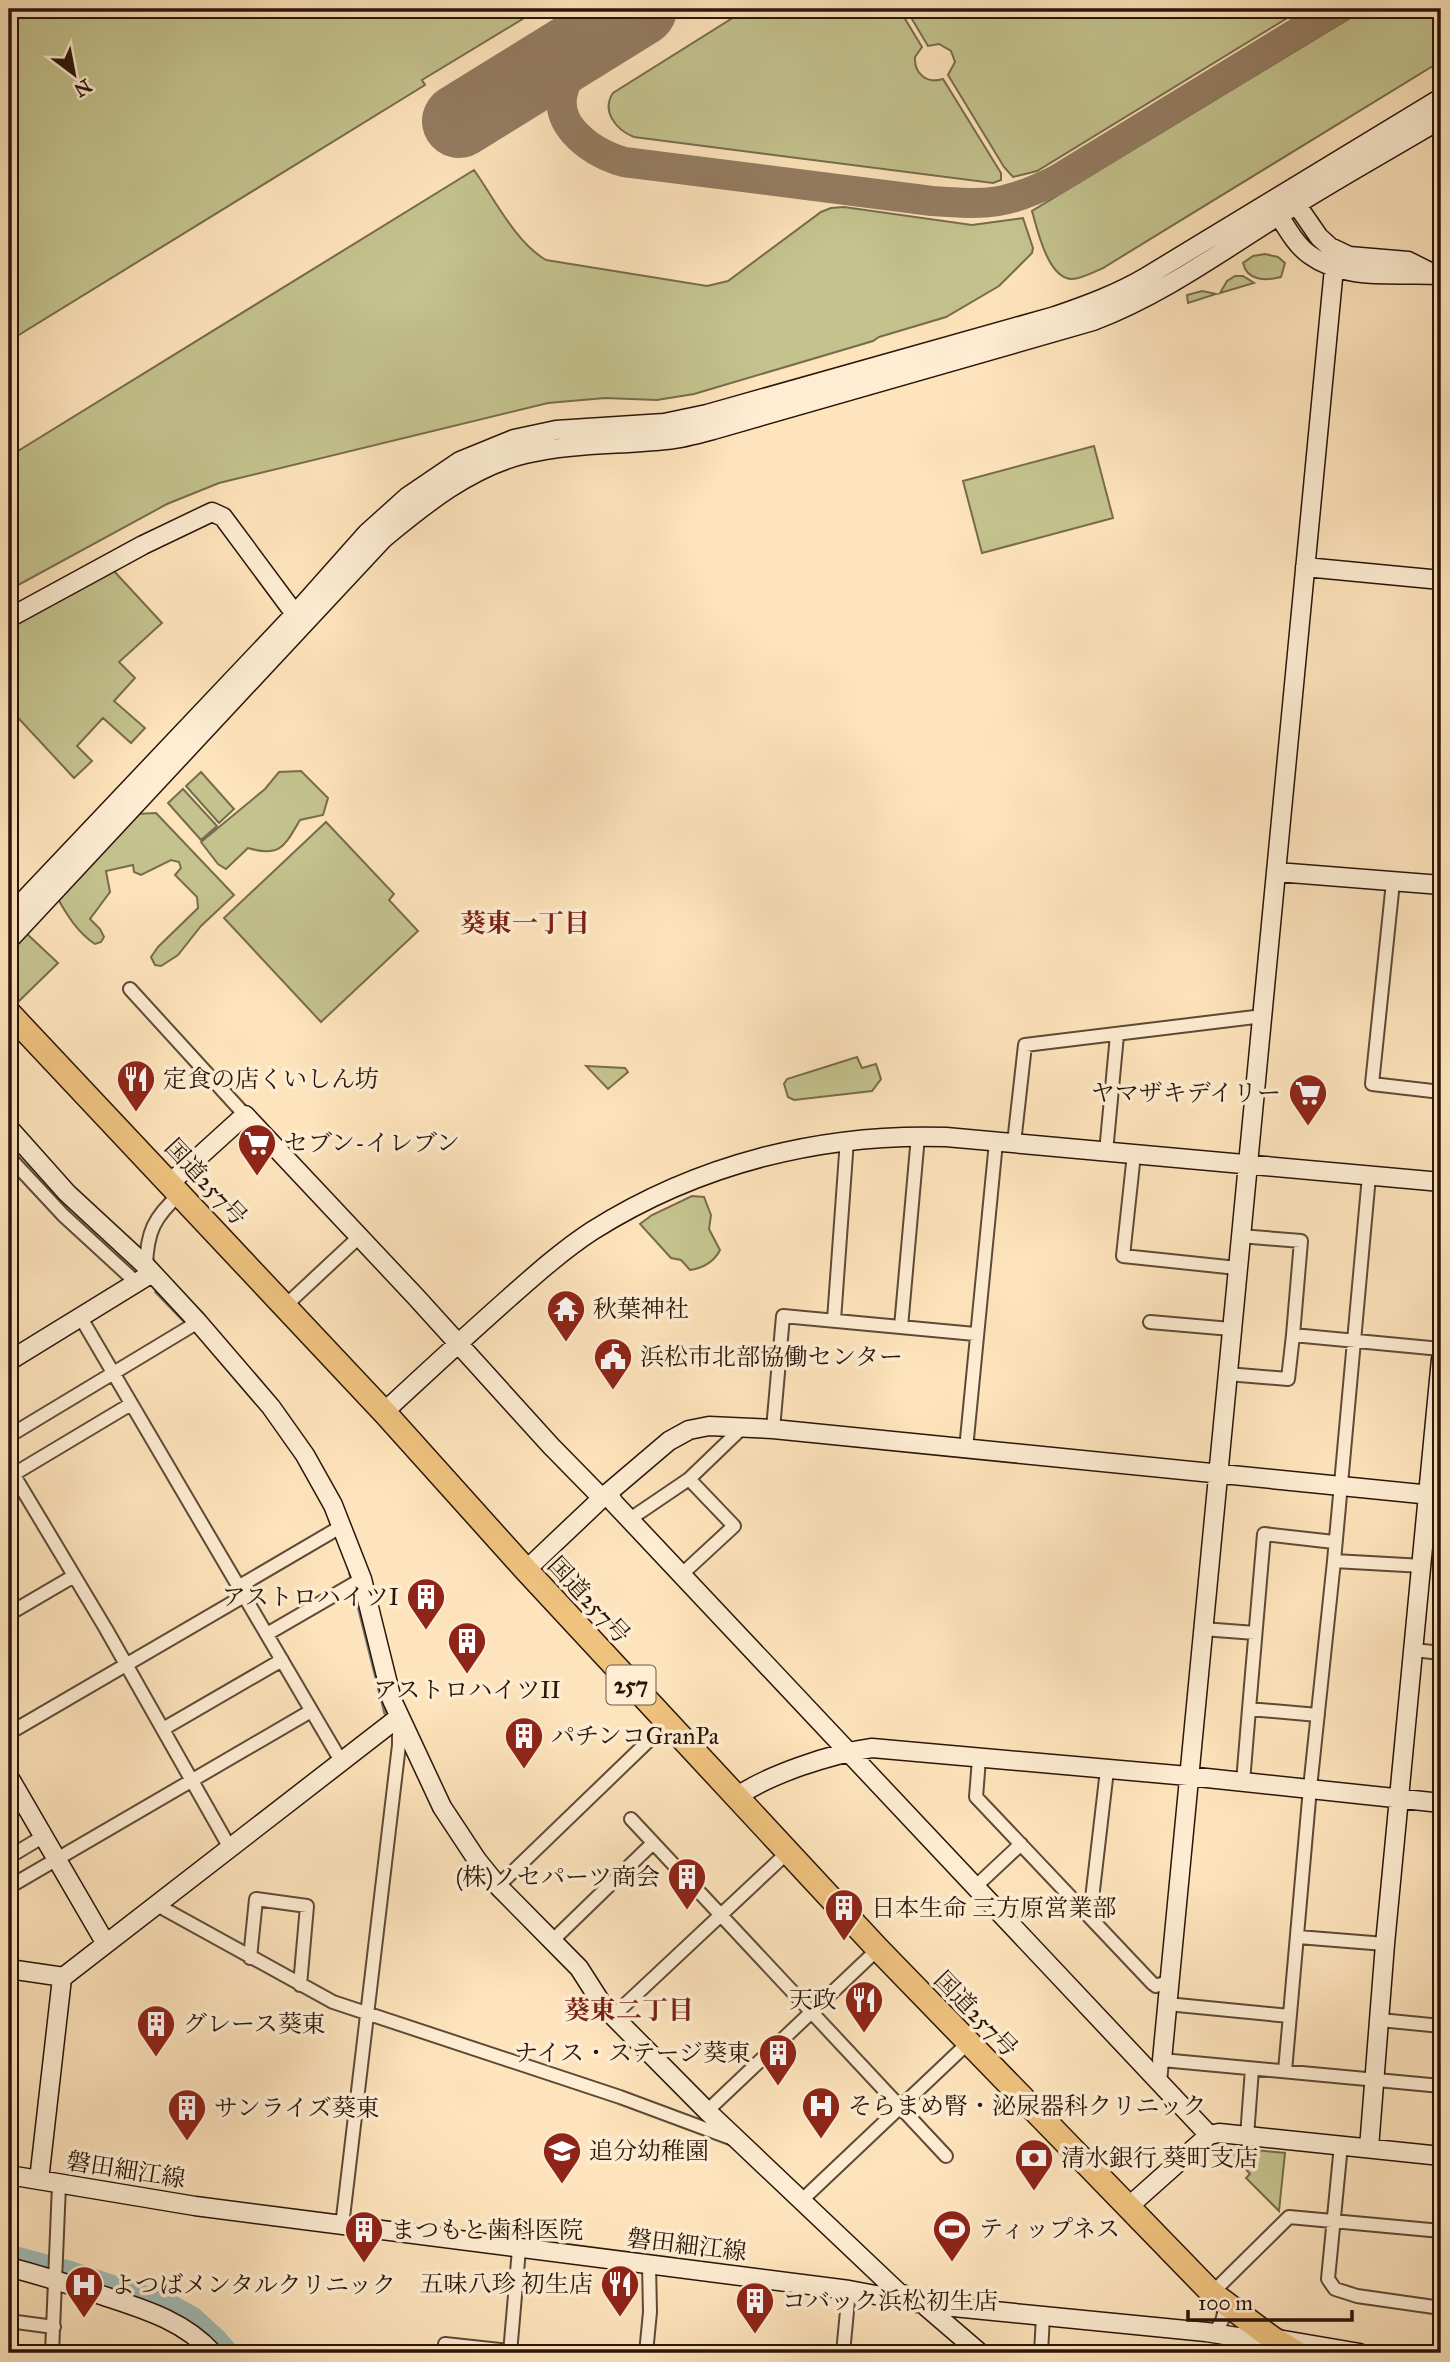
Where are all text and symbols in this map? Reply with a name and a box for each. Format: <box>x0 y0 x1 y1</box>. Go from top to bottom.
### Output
north arrow <box>38 38 108 108</box>
text: N <box>70 74 96 102</box>
district label: 葵東一丁目 <box>460 907 590 939</box>
restaurant icon: 定食の店くいしん坊 <box>115 1058 157 1113</box>
place label: 定食の店くいしん坊 <box>163 1064 379 1094</box>
supermarket icon: ヤマザキデイリー <box>1287 1072 1329 1127</box>
place label: ヤマザキデイリー <box>1091 1078 1281 1108</box>
supermarket icon: セブン-イレブン <box>236 1122 278 1177</box>
place label: セブン-イレブン <box>284 1128 460 1158</box>
street label: 国道257号 <box>158 1132 254 1232</box>
temple icon: 秋葉神社 <box>545 1288 587 1343</box>
place label: 秋葉神社 <box>593 1294 689 1324</box>
public building icon: 浜松市北部協働センター <box>592 1336 634 1391</box>
place label: 浜松市北部協働センター <box>640 1342 903 1372</box>
street label: 国道257号 <box>541 1550 637 1650</box>
building icon: アストロハイツI <box>405 1576 447 1631</box>
place label: アストロハイツI <box>222 1582 399 1612</box>
building icon: アストロハイツII <box>446 1620 488 1675</box>
road number: 257 <box>606 1666 656 1704</box>
place label: アストロハイツII <box>373 1675 561 1705</box>
building icon: パチンコGranPa <box>503 1715 545 1770</box>
place label: パチンコGranPa <box>551 1721 720 1751</box>
building icon: (株)ノセパーツ商会 <box>666 1856 708 1911</box>
place label: (株)ノセパーツ商会 <box>456 1862 660 1892</box>
building icon: 日本生命 三方原営業部 <box>823 1887 865 1942</box>
place label: 日本生命 三方原営業部 <box>871 1893 1116 1923</box>
street label: 国道257号 <box>928 1965 1024 2063</box>
restaurant icon: 天政 <box>843 1979 885 2034</box>
place label: 天政 <box>789 1985 837 2015</box>
district label: 葵東二丁目 <box>564 1994 694 2026</box>
building icon: グレース葵東 <box>135 2003 177 2058</box>
place label: グレース葵東 <box>183 2009 326 2039</box>
building icon: ナイス・ステージ葵東 <box>757 2032 799 2087</box>
place label: ナイス・ステージ葵東 <box>514 2038 751 2068</box>
hospital icon: そらまめ腎・泌尿器科クリニック <box>800 2085 842 2140</box>
building icon: サンライズ葵東 <box>166 2087 208 2142</box>
place label: そらまめ腎・泌尿器科クリニック <box>848 2091 1207 2121</box>
place label: サンライズ葵東 <box>214 2093 380 2123</box>
school or university icon: 追分幼稚園 <box>541 2130 583 2185</box>
place label: 追分幼稚園 <box>589 2136 709 2166</box>
bank icon: 清水銀行 葵町支店 <box>1013 2137 1055 2192</box>
place label: 清水銀行 葵町支店 <box>1061 2143 1258 2173</box>
street label: 磐田細江線 <box>64 2146 188 2194</box>
sports icon: ティップネス <box>931 2208 973 2263</box>
building icon: まつもと歯科医院 <box>343 2209 385 2264</box>
place label: ティップネス <box>979 2214 1120 2244</box>
place label: まつもと歯科医院 <box>391 2215 583 2245</box>
street label: 磐田細江線 <box>626 2223 748 2267</box>
restaurant icon: 五味八珍 初生店 <box>599 2263 641 2318</box>
hospital icon: よつばメンタルクリニック <box>63 2264 105 2319</box>
place label: 五味八珍 初生店 <box>420 2269 593 2299</box>
place label: よつばメンタルクリニック <box>111 2270 396 2300</box>
scale bar <box>1188 2278 1352 2322</box>
building icon: コバック浜松初生店 <box>734 2280 776 2335</box>
place label: コバック浜松初生店 <box>782 2286 998 2316</box>
text: 100 m <box>1198 2290 1253 2316</box>

